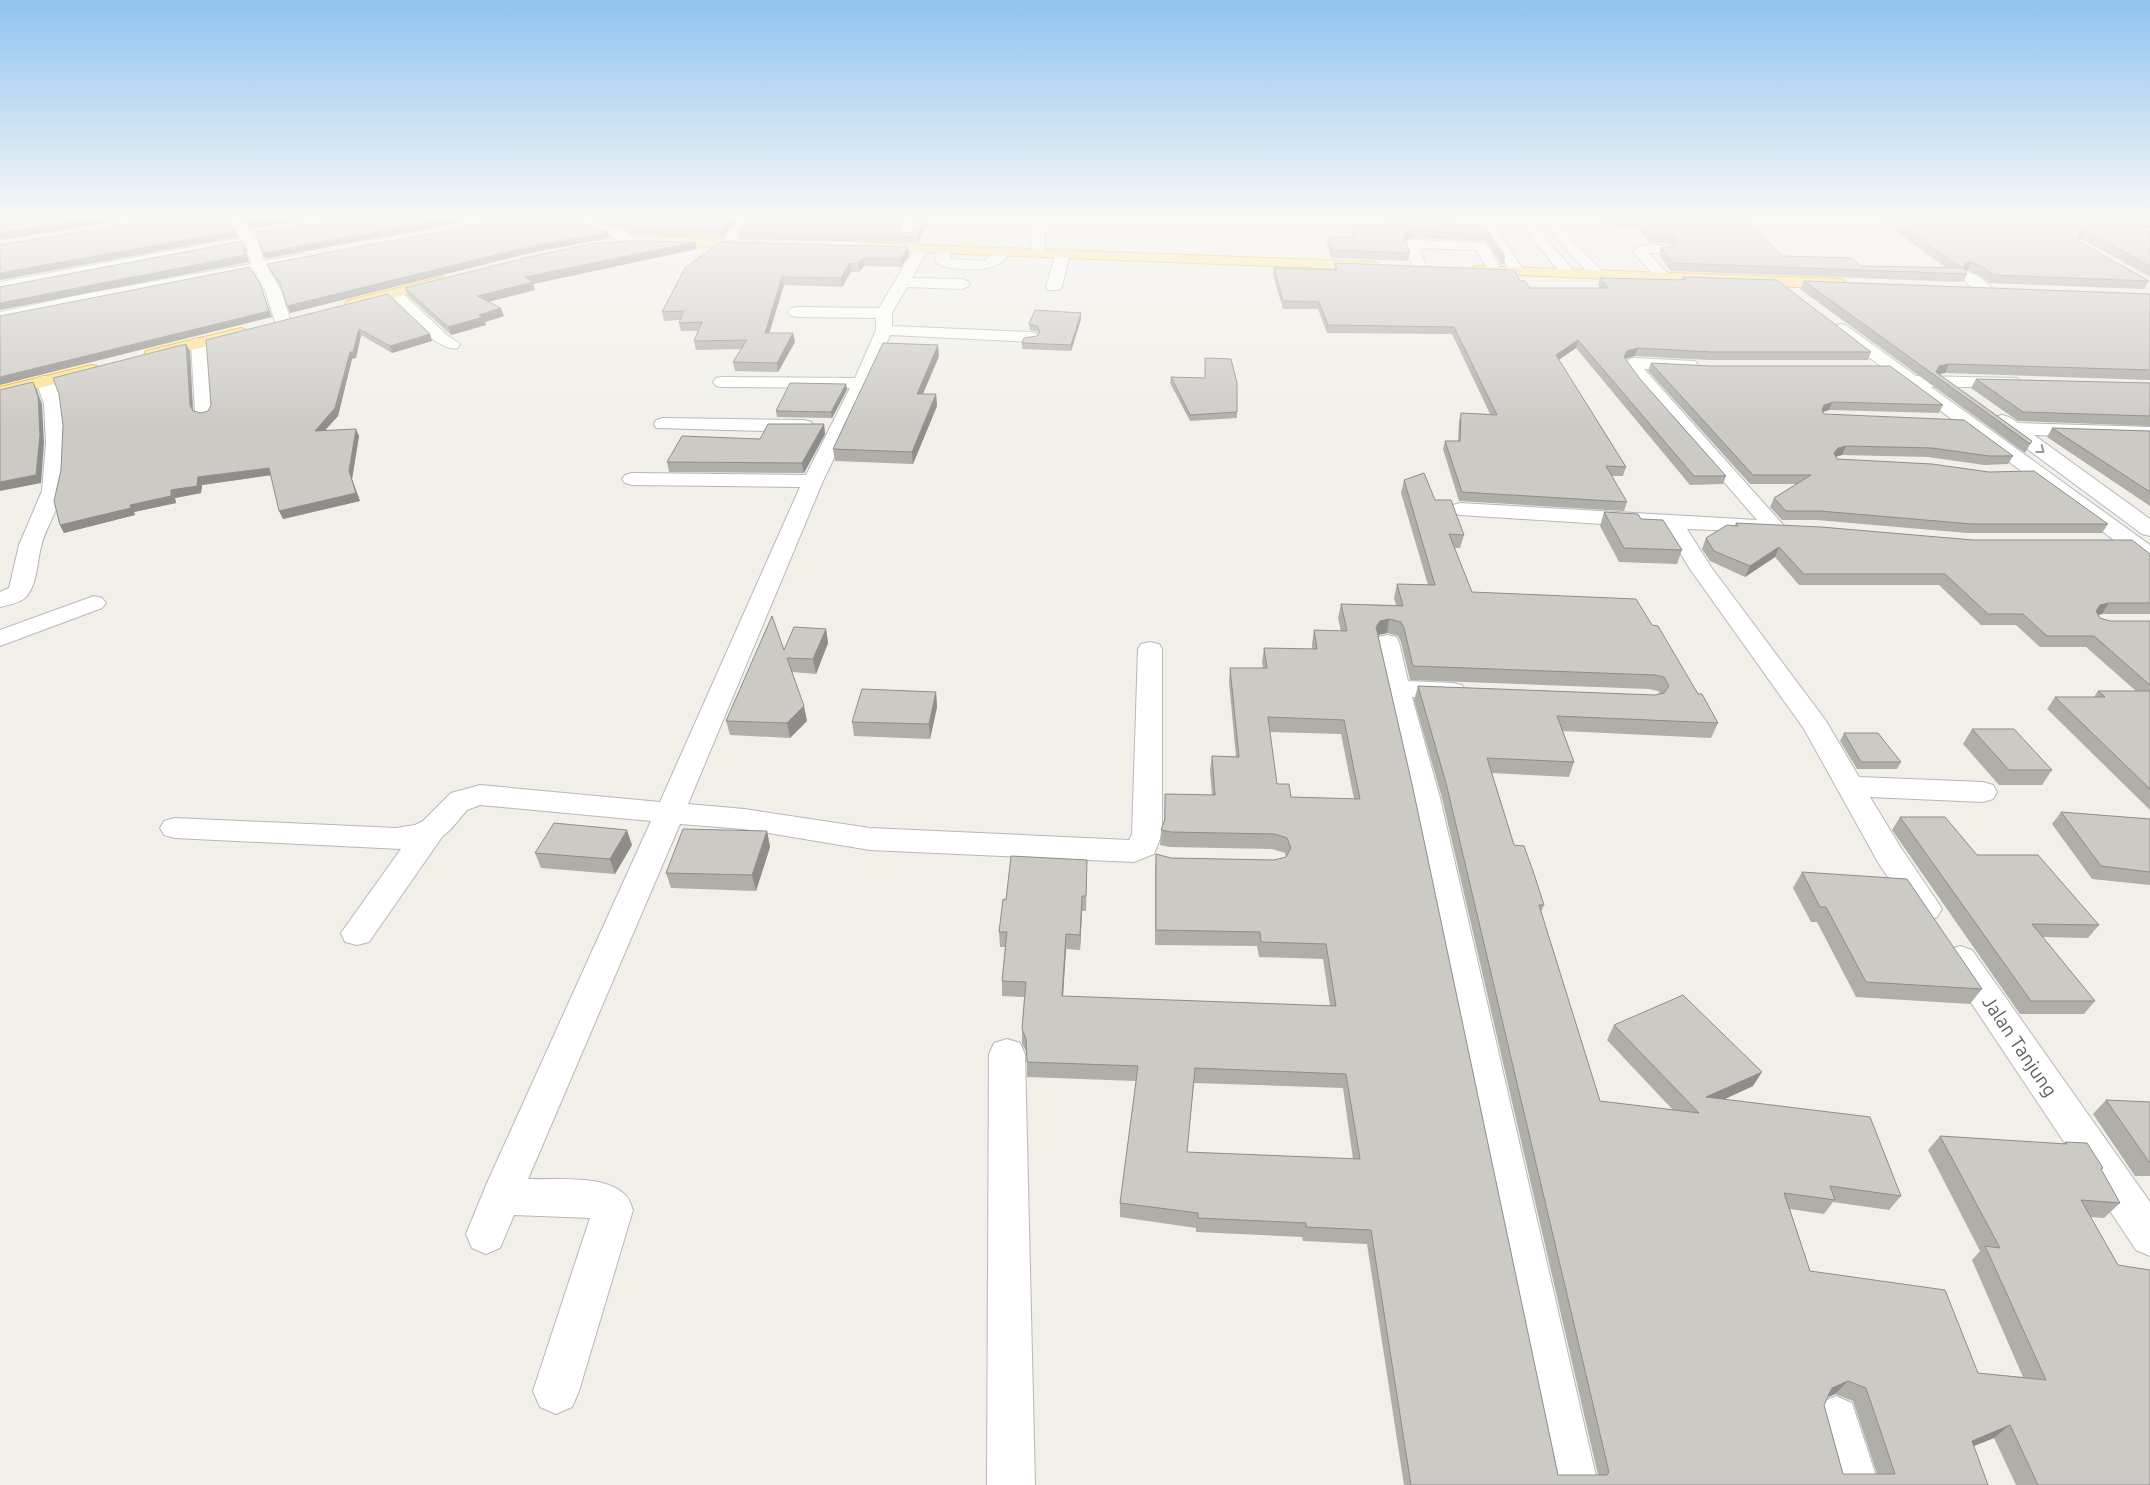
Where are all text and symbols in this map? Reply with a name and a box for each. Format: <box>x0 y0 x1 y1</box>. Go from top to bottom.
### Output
one-way arrow <box>2035 444 2045 453</box>
street label: Jalan Tanjung <box>1978 991 2062 1101</box>

